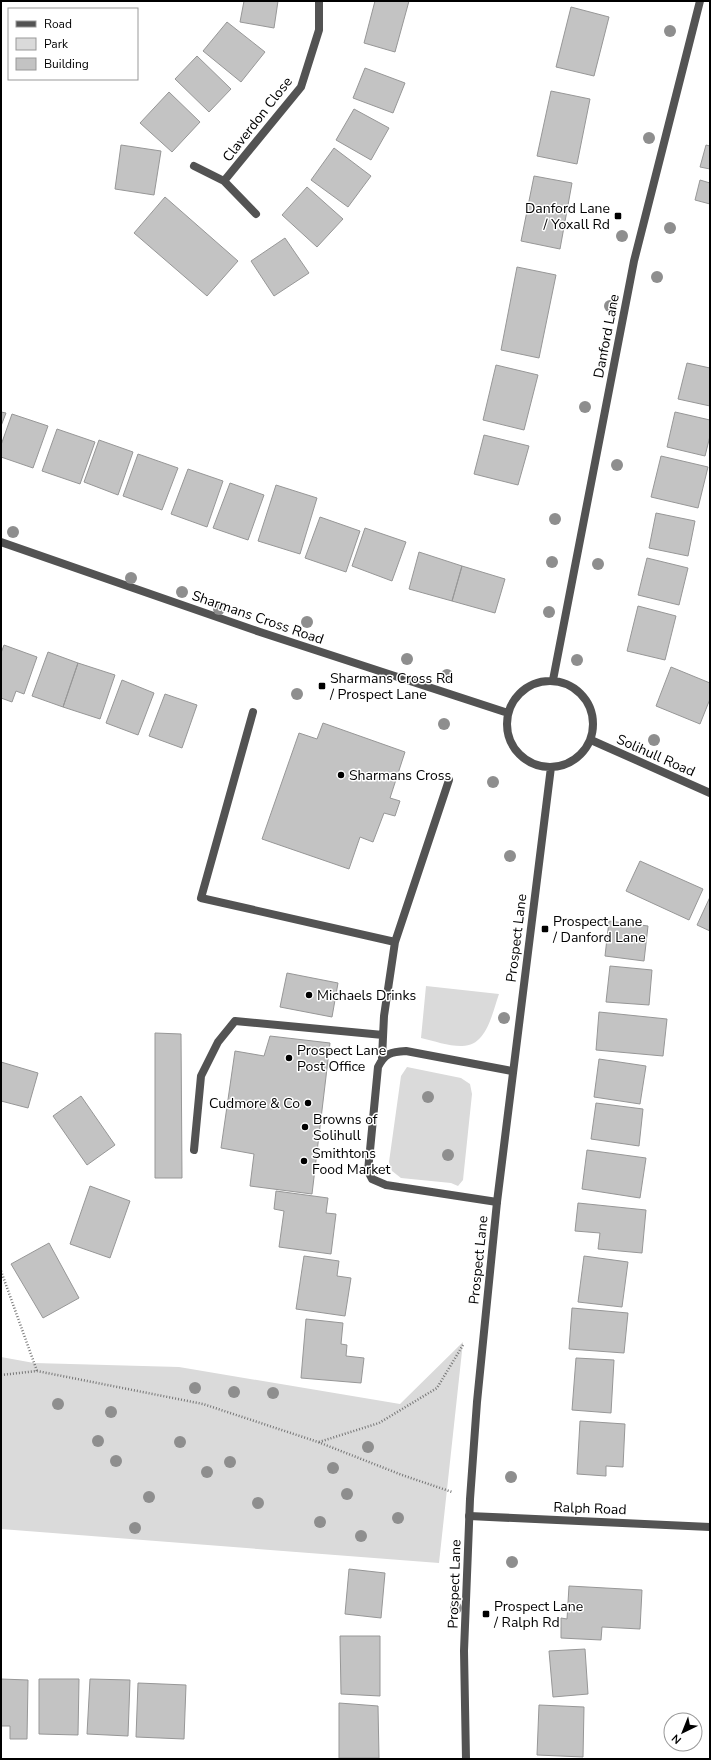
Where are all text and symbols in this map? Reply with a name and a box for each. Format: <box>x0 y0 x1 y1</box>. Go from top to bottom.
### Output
legend <box>8 8 138 80</box>
text: Road <box>44 16 72 32</box>
text: Park <box>44 36 69 52</box>
text: Building <box>44 56 89 72</box>
street label: Claverdon Close <box>218 73 297 166</box>
place label: Danford Lane / Yoxall Rd <box>525 199 610 234</box>
marker: Danford Lane / Yoxall Rd <box>613 211 623 221</box>
street label: Danford Lane <box>589 293 624 380</box>
street label: Sharmans Cross Road <box>189 586 326 649</box>
place label: Sharmans Cross Rd / Prospect Lane <box>329 669 453 704</box>
marker: Sharmans Cross Rd / Prospect Lane <box>317 681 327 691</box>
street label: Solihull Road <box>614 730 698 781</box>
place label: Sharmans Cross <box>349 766 452 785</box>
marker: Sharmans Cross <box>336 770 346 780</box>
street label: Prospect Lane <box>502 893 531 983</box>
place label: Prospect Lane / Danford Lane <box>552 912 646 947</box>
marker: Prospect Lane / Danford Lane <box>540 924 550 934</box>
place label: Michaels Drinks <box>317 986 416 1005</box>
marker: Michaels Drinks <box>304 990 314 1000</box>
place label: Prospect Lane Post Office <box>297 1041 386 1076</box>
marker: Prospect Lane Post Office <box>284 1053 294 1063</box>
place label: Cudmore & Co <box>209 1094 300 1113</box>
marker: Cudmore & Co <box>303 1098 313 1108</box>
place label: Browns of Solihull <box>313 1110 378 1145</box>
marker: Browns of Solihull <box>300 1122 310 1132</box>
place label: Smithtons Food Market <box>312 1144 390 1179</box>
marker: Smithtons Food Market <box>299 1156 309 1166</box>
street label: Prospect Lane <box>464 1215 493 1305</box>
street label: Ralph Road <box>553 1498 627 1519</box>
street label: Prospect Lane <box>443 1539 466 1629</box>
place label: Prospect Lane / Ralph Rd <box>493 1597 583 1632</box>
marker: Prospect Lane / Ralph Rd <box>481 1609 491 1619</box>
north arrow <box>663 1712 703 1752</box>
text: N <box>668 1731 685 1747</box>

